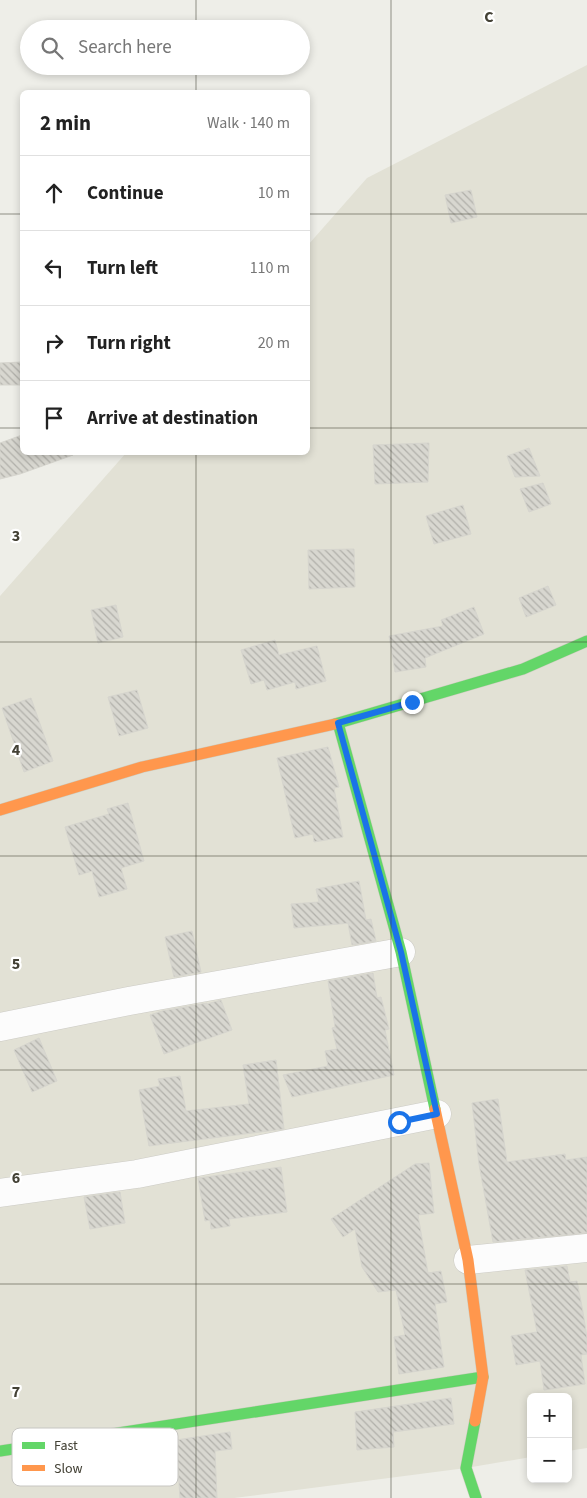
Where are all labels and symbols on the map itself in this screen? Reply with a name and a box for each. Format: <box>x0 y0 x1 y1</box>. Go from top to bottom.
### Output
text: C <box>484 6 494 28</box>
text: 3 <box>12 525 20 547</box>
route end <box>401 691 424 714</box>
text: 4 <box>12 739 21 761</box>
text: 5 <box>12 953 20 975</box>
route start <box>388 1111 411 1134</box>
text: 6 <box>12 1167 20 1189</box>
text: 7 <box>12 1381 20 1403</box>
legend <box>12 1428 178 1486</box>
text: Fast <box>54 1436 78 1456</box>
text: Slow <box>54 1459 83 1479</box>

